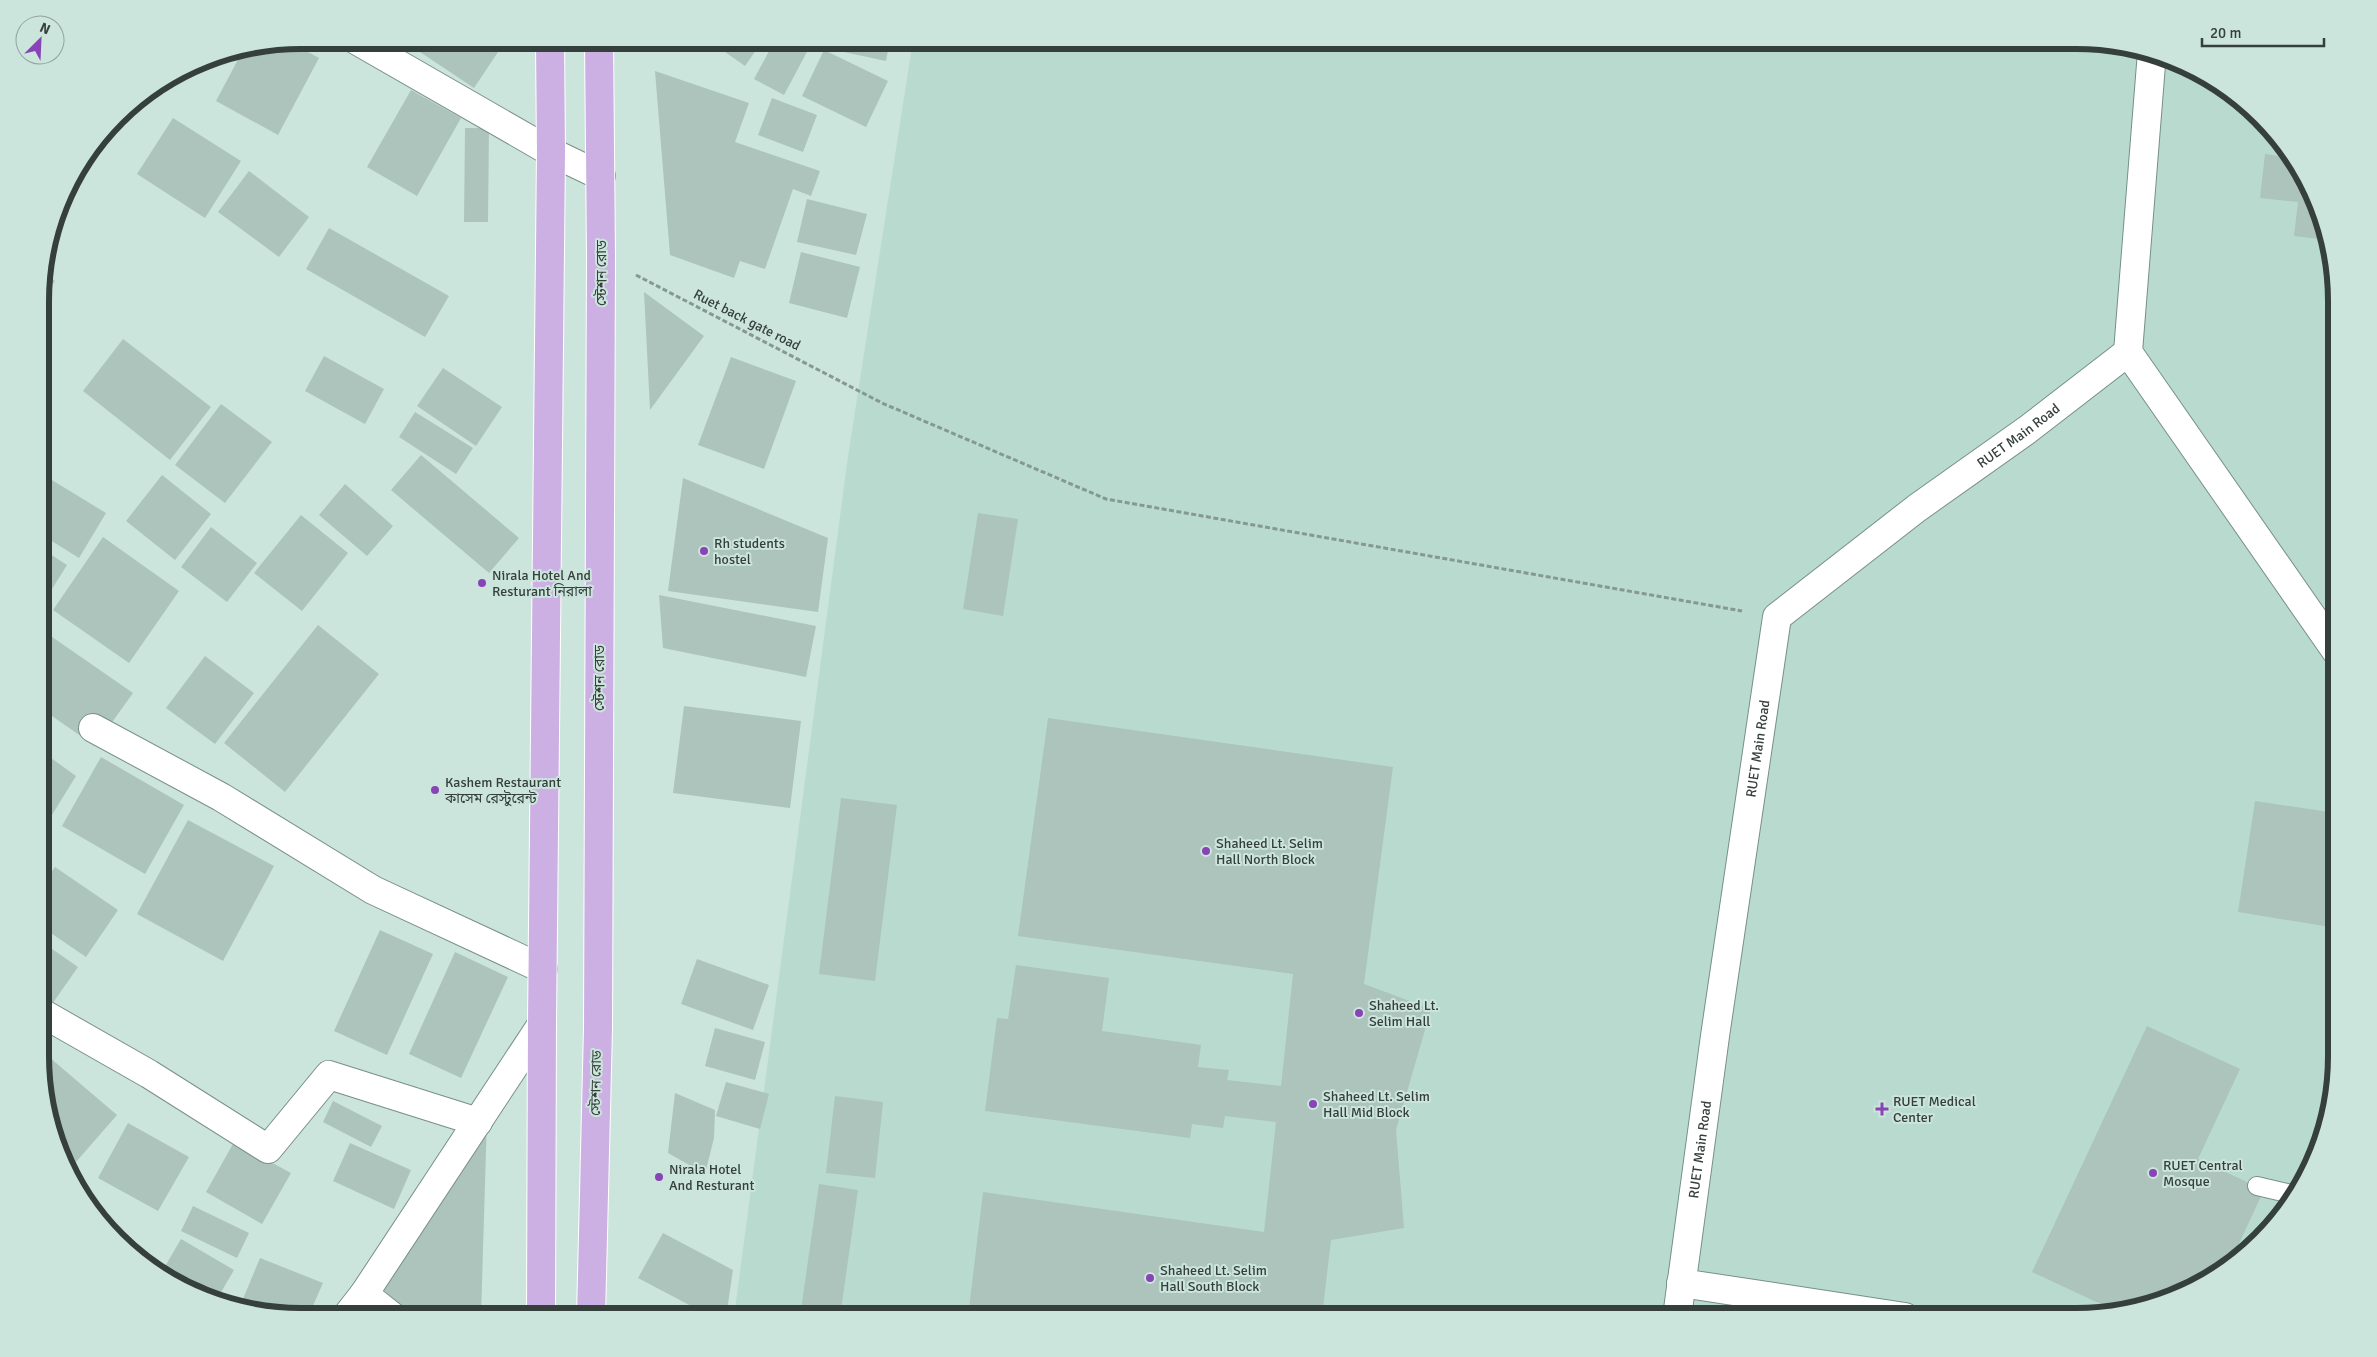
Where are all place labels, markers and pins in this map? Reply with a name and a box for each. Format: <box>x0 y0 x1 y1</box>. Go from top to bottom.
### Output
place label: Rh students hostel <box>714 535 785 568</box>
marker: Rh students hostel <box>698 545 710 557</box>
place label: Nirala Hotel And Resturant নিরালা <box>492 567 592 600</box>
marker: Nirala Hotel And Resturant নিরালা <box>476 577 488 589</box>
place label: Kashem Restaurant কাসেম রেস্টুরেন্ট <box>444 774 561 807</box>
marker: Kashem Restaurant কাসেম রেস্টুরেন্ট <box>429 784 441 796</box>
place label: Shaheed Lt. Selim Hall North Block <box>1216 835 1323 868</box>
marker: Shaheed Lt. Selim Hall North Block <box>1200 845 1212 857</box>
place label: Shaheed Lt. Selim Hall <box>1369 997 1439 1030</box>
marker: Shaheed Lt. Selim Hall <box>1353 1007 1365 1019</box>
place label: Shaheed Lt. Selim Hall Mid Block <box>1323 1088 1430 1121</box>
place label: RUET Medical Center <box>1893 1093 1976 1126</box>
marker: Shaheed Lt. Selim Hall Mid Block <box>1307 1098 1319 1110</box>
marker: RUET Medical Center <box>1875 1102 1889 1116</box>
place label: RUET Central Mosque <box>2163 1157 2243 1190</box>
place label: Nirala Hotel And Resturant <box>669 1161 754 1194</box>
marker: RUET Central Mosque <box>2147 1167 2159 1179</box>
marker: Nirala Hotel And Resturant <box>653 1171 665 1183</box>
place label: Shaheed Lt. Selim Hall South Block <box>1160 1262 1267 1295</box>
marker: Shaheed Lt. Selim Hall South Block <box>1144 1272 1156 1284</box>

